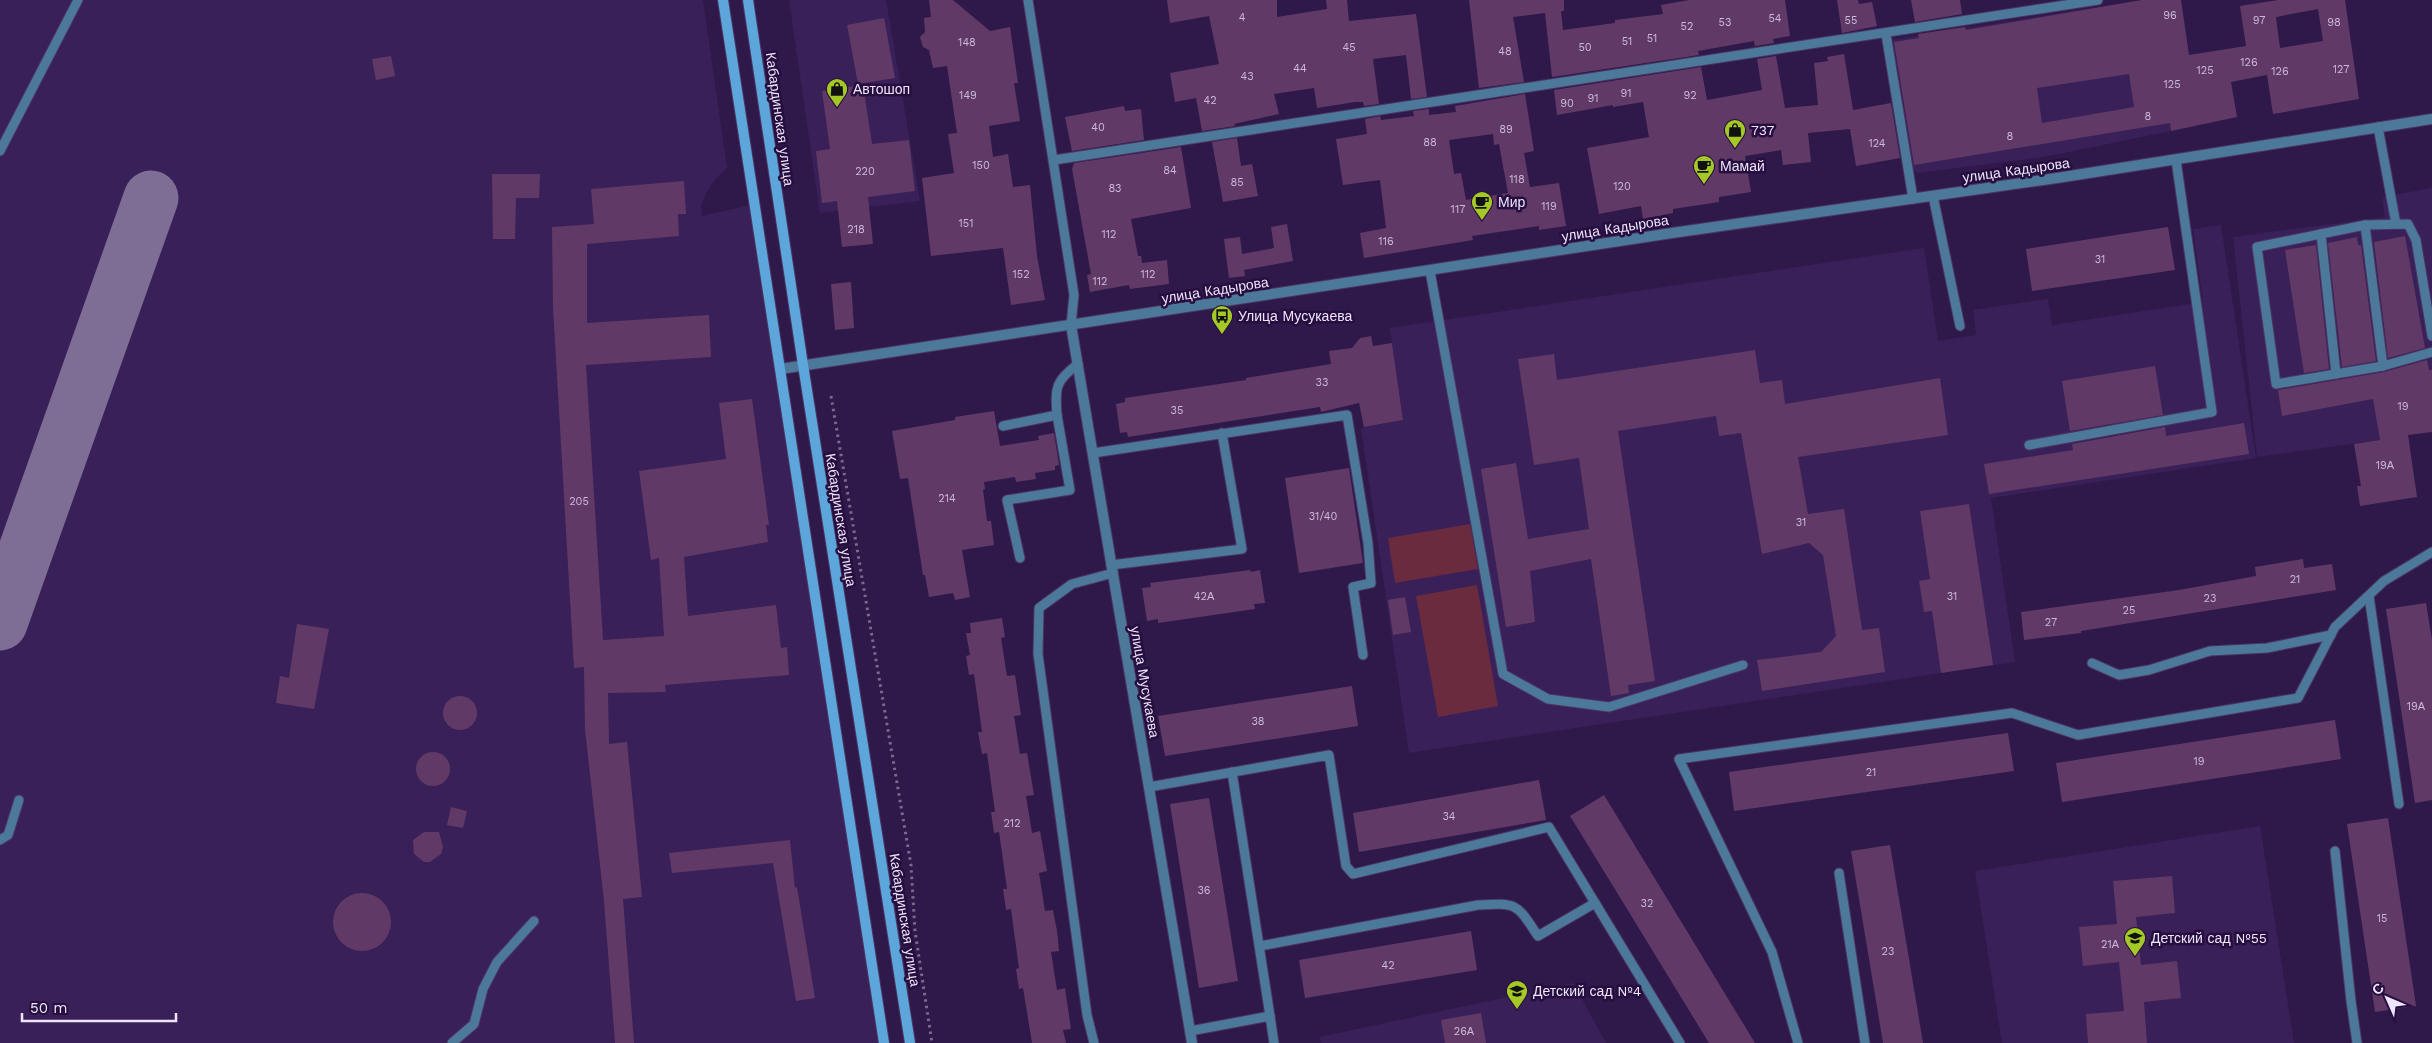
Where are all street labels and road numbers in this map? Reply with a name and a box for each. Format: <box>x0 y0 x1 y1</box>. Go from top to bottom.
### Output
street label: Кабардинская улица <box>763 51 797 187</box>
street label: улица Кадырова <box>1961 155 2071 185</box>
street label: улица Кадырова <box>1560 212 1670 244</box>
street label: улица Кадырова <box>1160 274 1270 306</box>
street label: Кабардинская улица <box>823 452 859 588</box>
street label: улица Мусукаева <box>1127 625 1163 739</box>
street label: Кабардинская улица <box>887 852 923 988</box>

